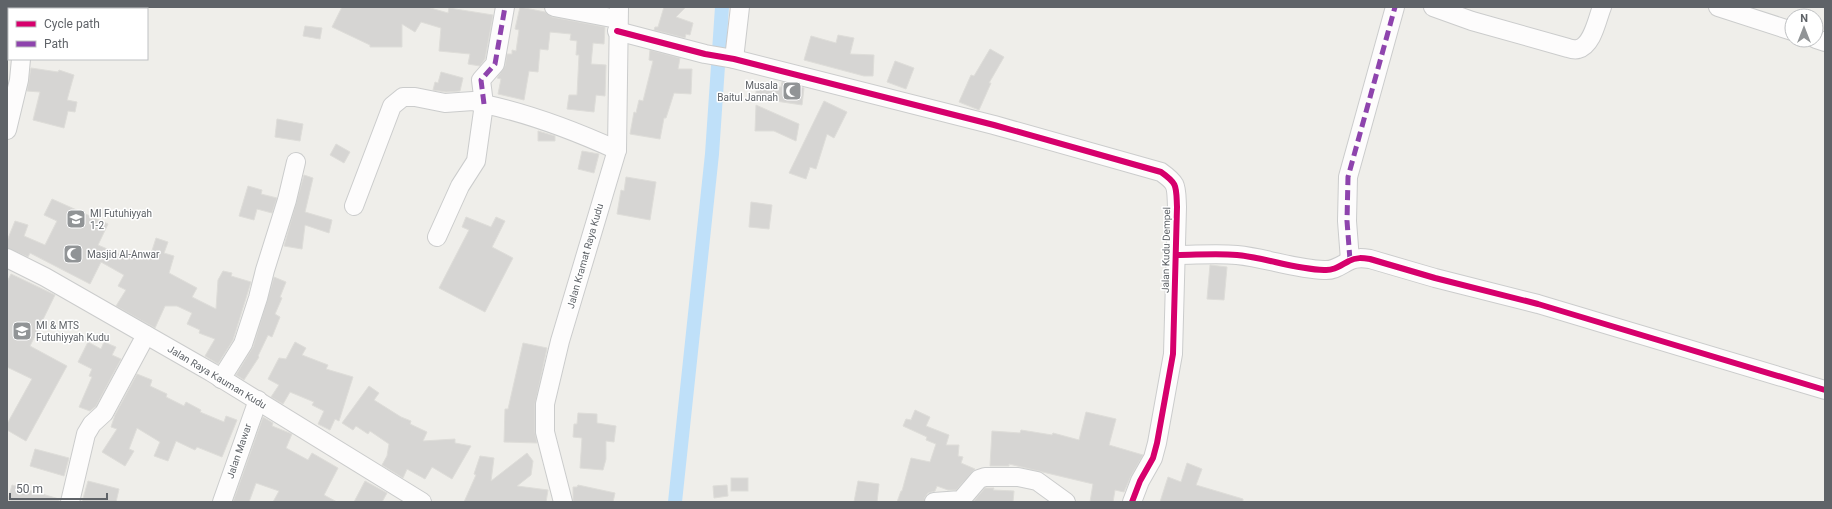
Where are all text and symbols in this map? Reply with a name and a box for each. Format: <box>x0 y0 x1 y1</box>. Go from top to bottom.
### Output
legend <box>8 8 148 60</box>
north arrow <box>1784 8 1824 48</box>
text: N <box>1800 12 1808 25</box>
text: Cycle path <box>44 17 100 31</box>
text: Path <box>44 37 69 51</box>
place label: Musala Baitul Jannah <box>717 80 778 103</box>
mosque icon: Musala Baitul Jannah <box>781 80 803 102</box>
street label: Jalan Kramat Raya Kudu <box>565 202 605 310</box>
street label: Jalan Kudu Dempel <box>1160 207 1172 293</box>
school or university icon: MI Futuhiyyah 1-2 <box>65 208 87 230</box>
place label: MI Futuhiyyah 1-2 <box>90 208 152 231</box>
mosque icon: Masjid Al-Anwar <box>62 243 84 265</box>
place label: Masjid Al-Anwar <box>87 249 160 260</box>
school or university icon: MI & MTS Futuhiyyah Kudu <box>11 320 33 342</box>
place label: MI & MTS Futuhiyyah Kudu <box>36 320 109 343</box>
street label: Jalan Raya Kauman Kudu <box>166 343 268 411</box>
street label: Jalan Mawar <box>224 422 254 480</box>
scale bar <box>10 475 107 501</box>
text: 50 m <box>16 482 43 496</box>

